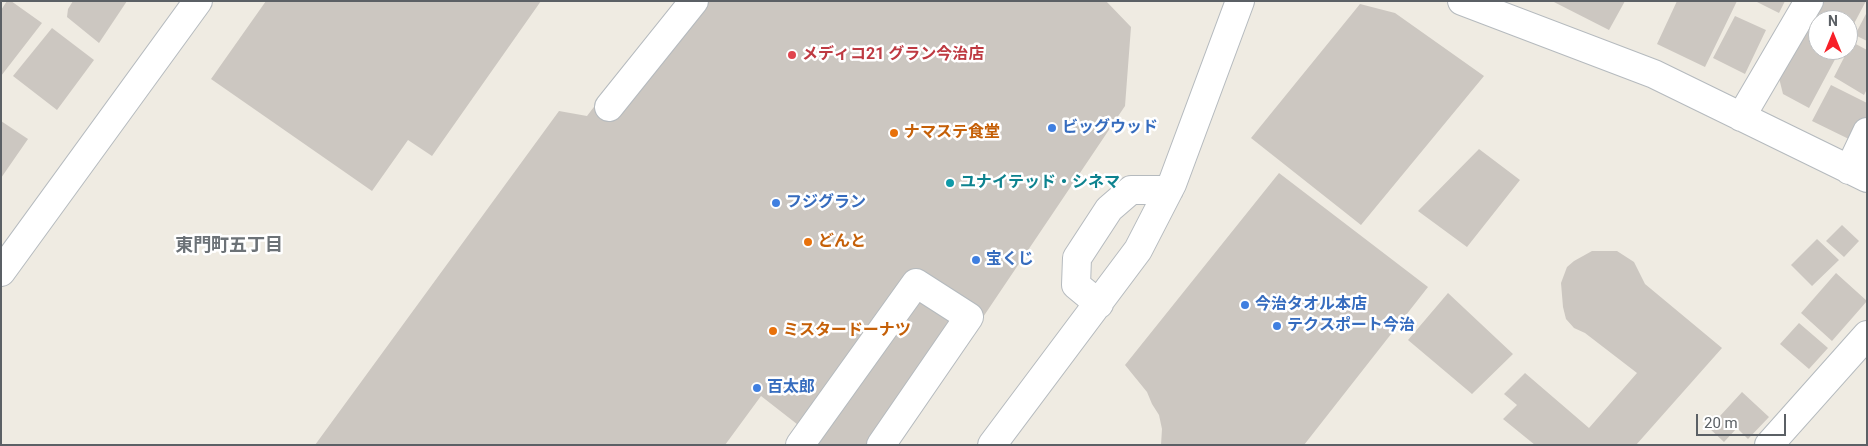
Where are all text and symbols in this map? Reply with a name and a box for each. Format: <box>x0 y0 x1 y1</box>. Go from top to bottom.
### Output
north arrow <box>1808 10 1858 60</box>
text: N <box>1828 13 1838 29</box>
place label: メディコ21 グラン今治店 <box>802 45 984 65</box>
marker: メディコ21 グラン今治店 <box>786 49 798 61</box>
place label: ビッグウッド <box>1062 118 1158 138</box>
marker: ビッグウッド <box>1046 122 1058 134</box>
place label: ナマステ食堂 <box>904 123 1000 143</box>
marker: ナマステ食堂 <box>888 127 900 139</box>
place label: ユナイテッド・シネマ <box>960 173 1120 193</box>
marker: ユナイテッド・シネマ <box>944 177 956 189</box>
place label: フジグラン <box>786 193 866 213</box>
marker: フジグラン <box>770 197 782 209</box>
place label: どんと <box>818 232 866 252</box>
district label: 東門町五丁目 <box>175 235 283 257</box>
marker: どんと <box>802 236 814 248</box>
place label: 宝くじ <box>986 250 1034 270</box>
marker: 宝くじ <box>970 254 982 266</box>
place label: 今治タオル本店 <box>1255 295 1367 315</box>
marker: 今治タオル本店 <box>1239 299 1251 311</box>
place label: テクスポート今治 <box>1287 316 1415 336</box>
marker: テクスポート今治 <box>1271 320 1283 332</box>
place label: ミスタードーナツ <box>783 321 911 341</box>
marker: ミスタードーナツ <box>767 325 779 337</box>
place label: 百太郎 <box>767 378 815 398</box>
marker: 百太郎 <box>751 382 763 394</box>
scale bar <box>1698 404 1788 436</box>
text: 20 m <box>1704 414 1738 432</box>

